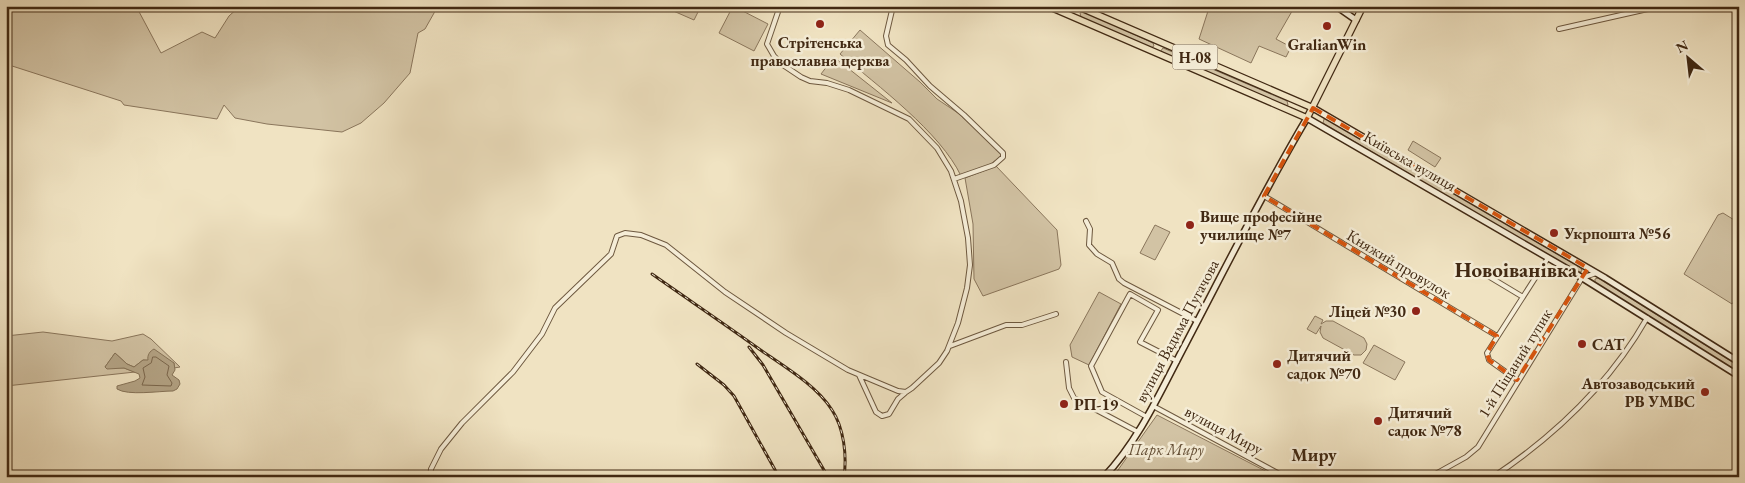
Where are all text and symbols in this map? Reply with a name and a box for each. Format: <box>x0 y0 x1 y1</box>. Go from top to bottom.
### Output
marker: Стрітенська православна церква <box>814 18 826 30</box>
marker: GralianWin <box>1321 20 1333 32</box>
place label: Стрітенська православна церква <box>751 32 890 71</box>
north arrow <box>1662 32 1712 82</box>
place label: GralianWin <box>1288 34 1366 55</box>
text: N <box>1673 36 1692 57</box>
road number: Н-08 <box>1172 44 1218 70</box>
street label: Київська вулиця <box>1360 126 1460 196</box>
place label: Вище професійне училище №7 <box>1200 206 1322 245</box>
marker: Вище професійне училище №7 <box>1184 219 1196 231</box>
place label: Укрпошта №56 <box>1563 223 1671 244</box>
street label: Княжий провулок <box>1343 225 1455 304</box>
marker: Укрпошта №56 <box>1548 227 1560 239</box>
street label: вулиця Вадима Пугачова <box>1130 255 1224 406</box>
district label: Новоіванівка <box>1455 256 1578 283</box>
place label: Ліцей №30 <box>1329 301 1407 322</box>
street label: 1-й Піщаний тупик <box>1473 304 1557 421</box>
marker: Ліцей №30 <box>1410 305 1422 317</box>
place label: САТ <box>1592 334 1625 355</box>
marker: САТ <box>1576 338 1588 350</box>
place label: Дитячий садок №70 <box>1287 345 1361 384</box>
marker: Дитячий садок №70 <box>1271 358 1283 370</box>
place label: Автозаводський РВ УМВС <box>1581 373 1696 412</box>
marker: Автозаводський РВ УМВС <box>1699 386 1711 398</box>
place label: РП-19 <box>1074 394 1119 415</box>
marker: РП-19 <box>1058 398 1070 410</box>
street label: вулиця Миру <box>1181 401 1268 460</box>
place label: Дитячий садок №78 <box>1388 402 1462 441</box>
marker: Дитячий садок №78 <box>1372 415 1384 427</box>
park label: Парк Миру <box>1127 439 1204 460</box>
district label: Миру <box>1291 443 1337 466</box>

